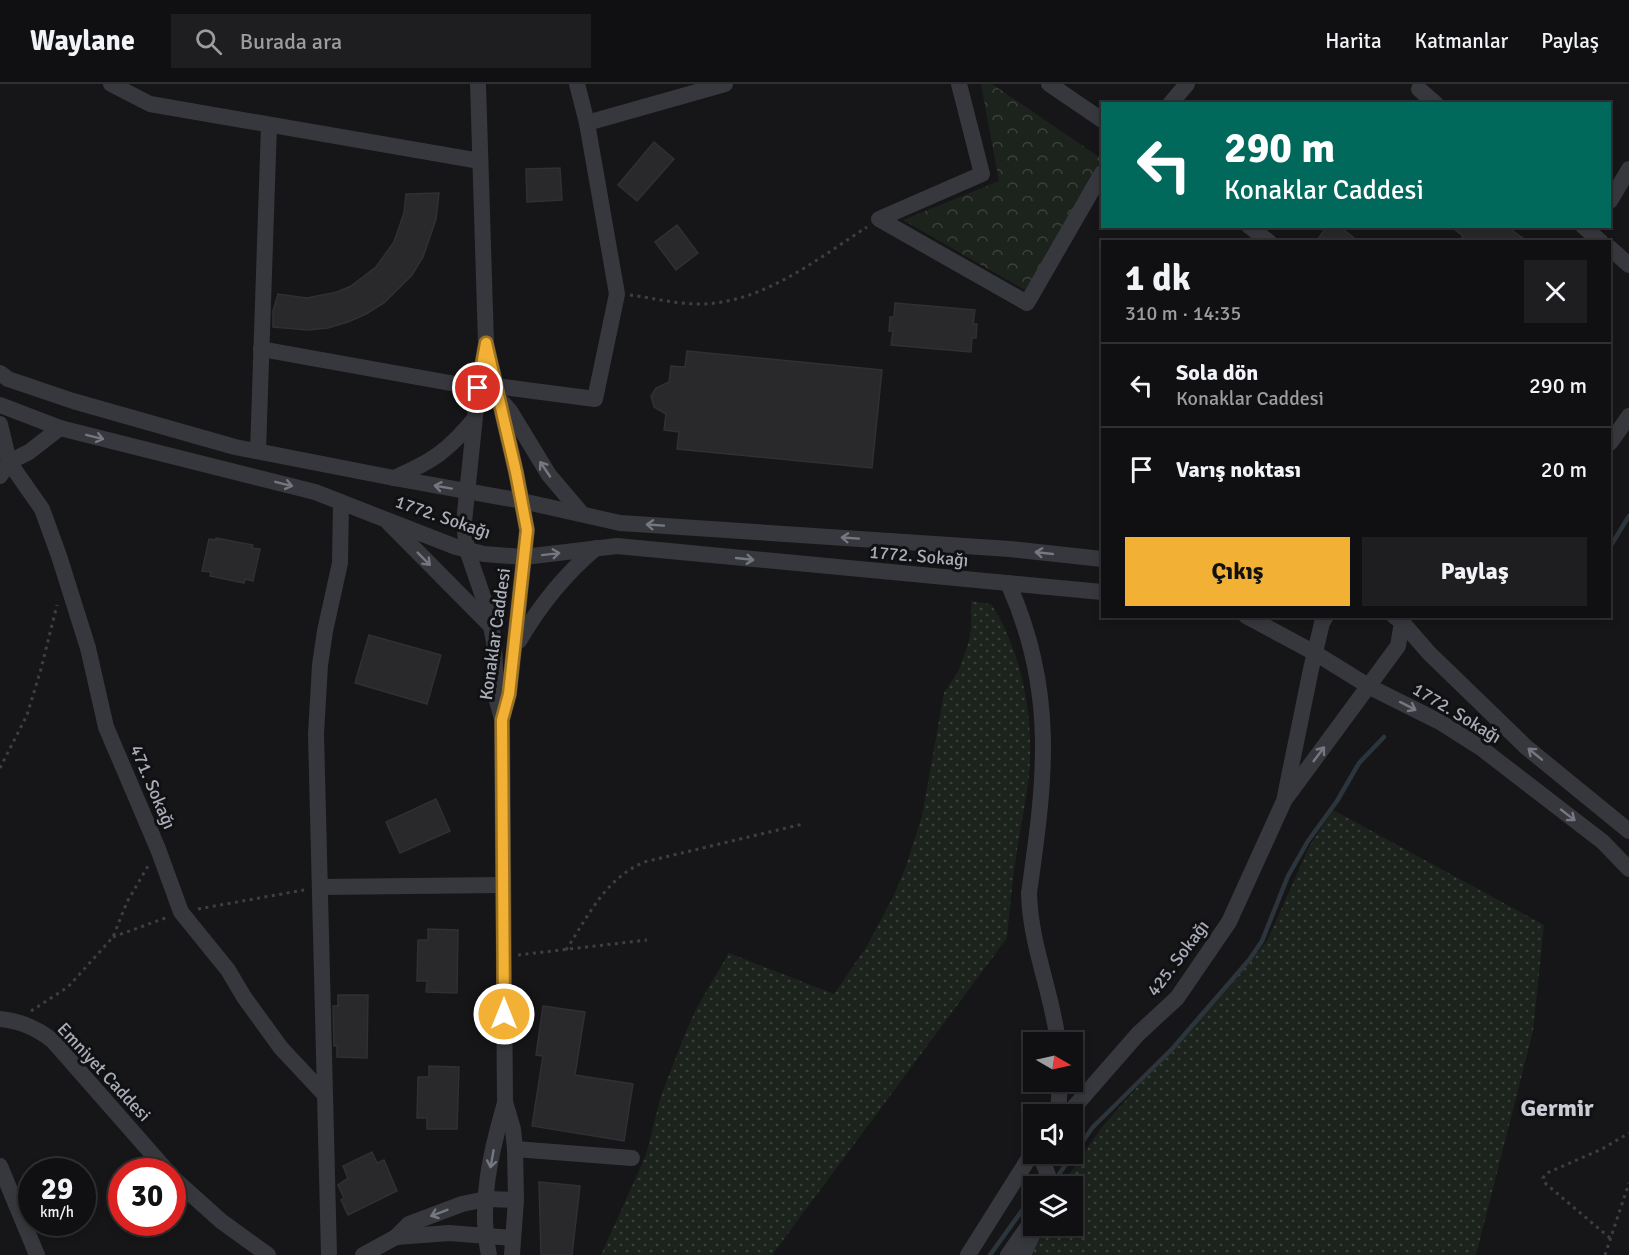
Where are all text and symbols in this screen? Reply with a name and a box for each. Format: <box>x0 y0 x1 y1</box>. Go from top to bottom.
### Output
search box <box>171 14 591 68</box>
text: Waylane <box>30 24 135 58</box>
icon: search <box>192 25 225 58</box>
text: Burada ara <box>240 28 342 55</box>
text: Harita <box>1325 28 1382 54</box>
text: Katmanlar <box>1415 28 1508 54</box>
text: Paylaş <box>1541 28 1599 54</box>
text: 290 m <box>1224 123 1335 174</box>
icon: left <box>1125 126 1203 204</box>
text: Konaklar Caddesi <box>1224 174 1424 207</box>
text: 1 dk <box>1125 256 1191 301</box>
button: close <box>1524 260 1587 323</box>
text: 310 m · 14:35 <box>1125 301 1241 326</box>
text: Sola dön <box>1176 359 1258 386</box>
pin <box>452 362 503 413</box>
icon: left <box>1125 369 1158 402</box>
icon: arrive <box>461 371 494 404</box>
text: 290 m <box>1529 372 1587 399</box>
text: Konaklar Caddesi <box>1176 386 1324 411</box>
one-way arrow <box>85 431 104 443</box>
icon: arrive <box>1125 453 1158 486</box>
text: Varış noktası <box>1176 456 1301 483</box>
text: 20 m <box>1541 456 1587 483</box>
one-way arrow <box>539 461 551 478</box>
one-way arrow <box>274 479 293 491</box>
one-way arrow <box>434 481 453 492</box>
street label: 1772. Sokağı <box>392 490 494 544</box>
one-way arrow <box>646 519 666 530</box>
one-way arrow <box>840 533 860 544</box>
button: Çıkış <box>1125 537 1350 606</box>
button: Paylaş <box>1362 537 1587 606</box>
street label: 1772. Sokağı <box>869 541 969 571</box>
one-way arrow <box>1035 547 1055 558</box>
one-way arrow <box>540 548 560 559</box>
one-way arrow <box>417 552 432 566</box>
one-way arrow <box>734 554 754 565</box>
street label: Konaklar Caddesi <box>475 567 515 701</box>
street label: 1772. Sokağı <box>1409 678 1505 748</box>
one-way arrow <box>1398 700 1416 712</box>
street label: 471. Sokağı <box>125 741 181 833</box>
one-way arrow <box>1313 747 1326 763</box>
one-way arrow <box>1527 748 1543 761</box>
one-way arrow <box>1560 809 1576 822</box>
street label: 425. Sokağı <box>1142 916 1214 1000</box>
position arrow <box>472 982 536 1046</box>
street label: Emniyet Caddesi <box>53 1018 155 1126</box>
north arrow <box>1023 1032 1083 1092</box>
map controls <box>1023 1032 1083 1236</box>
district label: Germir <box>1520 1093 1594 1123</box>
button: sound <box>1023 1104 1083 1164</box>
one-way arrow <box>486 1149 497 1168</box>
speed limit sign: 30 <box>108 1158 186 1236</box>
text: 29 <box>41 1171 73 1208</box>
button: layers <box>1023 1176 1083 1236</box>
text: km/h <box>40 1203 74 1221</box>
one-way arrow <box>430 1208 449 1219</box>

